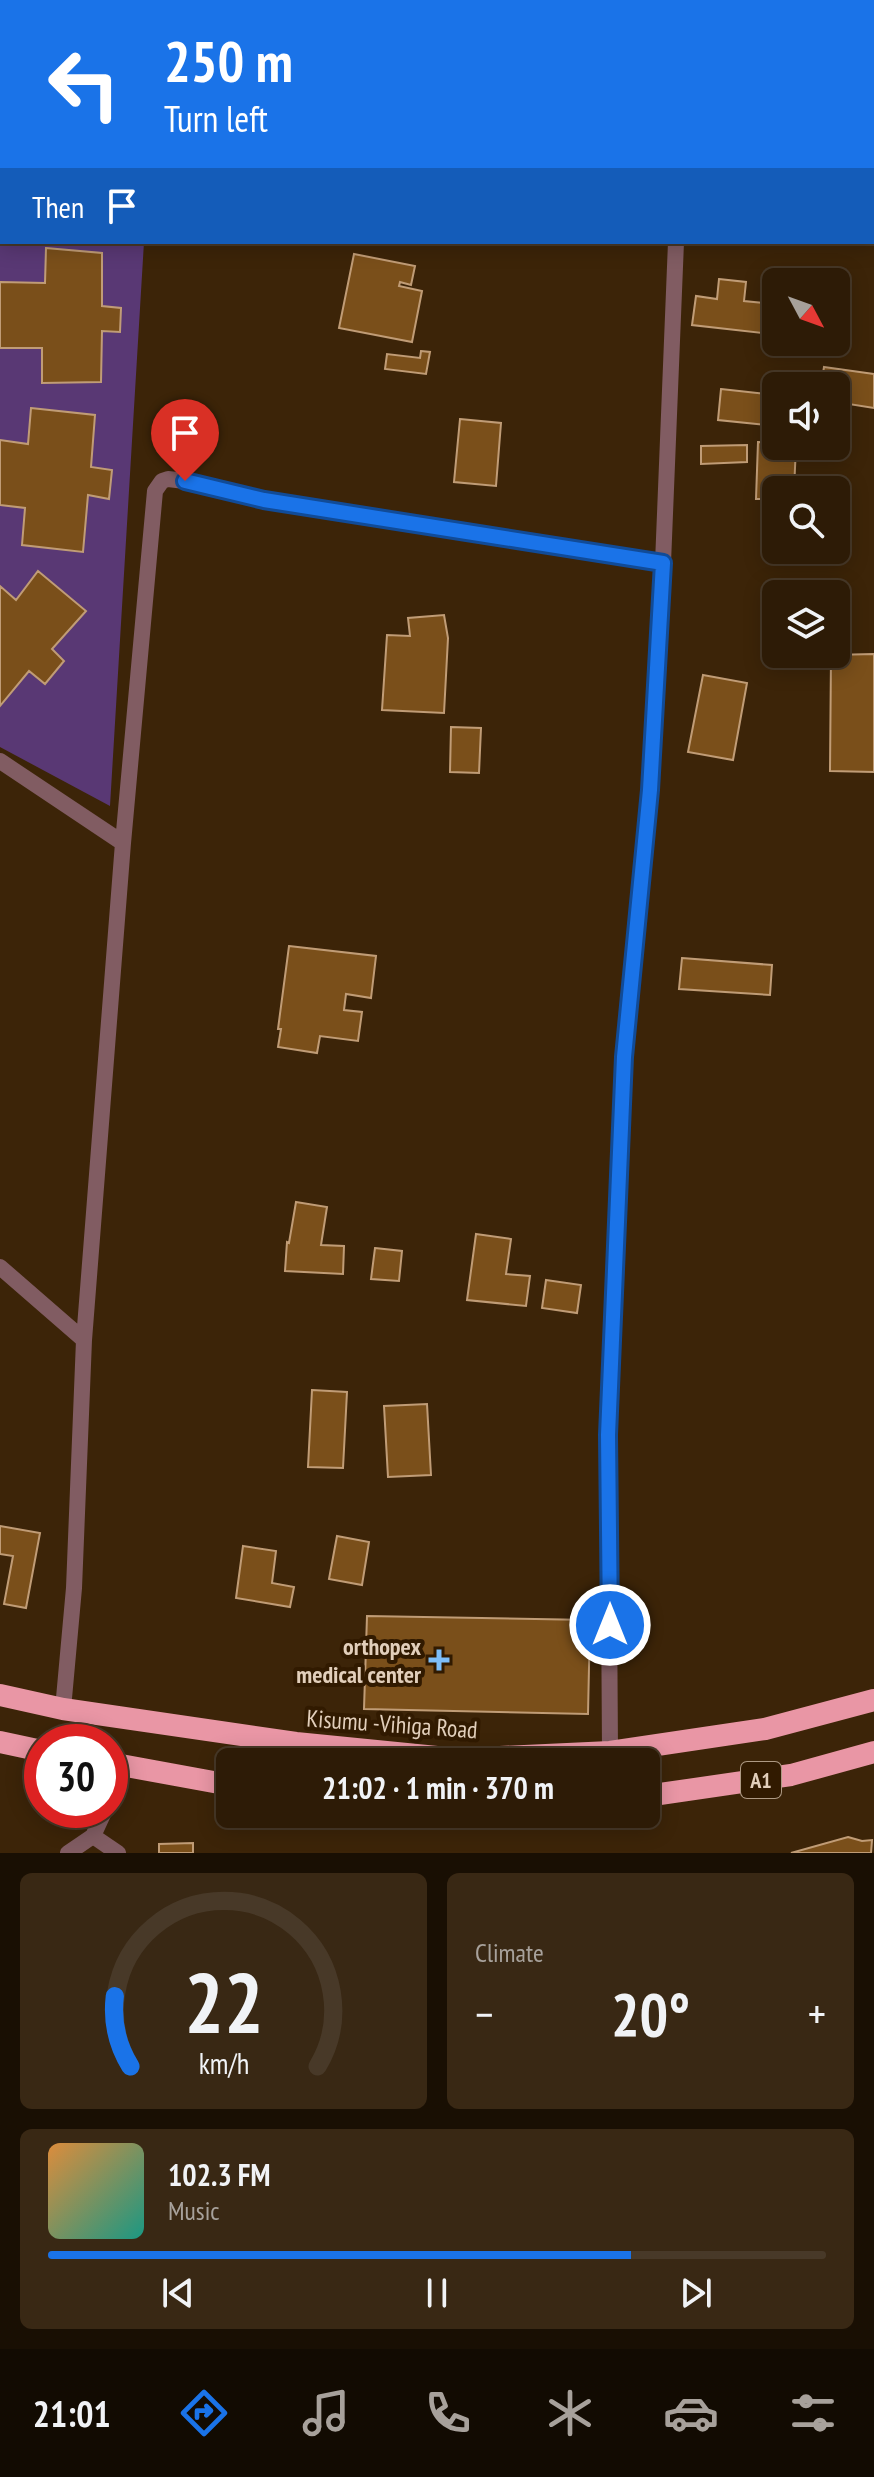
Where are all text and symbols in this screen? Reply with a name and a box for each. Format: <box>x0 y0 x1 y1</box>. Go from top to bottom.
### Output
text: 250 m <box>164 25 293 97</box>
icon: left <box>32 32 136 136</box>
text: Turn left <box>164 95 268 142</box>
icon: arrive <box>100 184 144 228</box>
text: Then <box>32 187 84 226</box>
north arrow <box>762 268 850 356</box>
map controls <box>762 268 850 668</box>
button: sound <box>762 372 850 460</box>
pin <box>151 399 219 481</box>
icon: arrive <box>163 411 207 455</box>
button: search <box>762 476 850 564</box>
button: layers <box>762 580 850 668</box>
position arrow <box>568 1583 652 1667</box>
place label: orthopex medical center <box>296 1631 422 1690</box>
marker: orthopex medical center <box>428 1649 450 1671</box>
street label: Kisumu -Vihiga Road <box>305 1703 479 1745</box>
speed limit sign: 30 <box>24 1724 128 1828</box>
road number: A1 <box>741 1762 781 1798</box>
text: 21:02 · 1 min · 370 m <box>322 1768 554 1807</box>
text: Climate <box>475 1936 544 1969</box>
text: 22 <box>184 1948 263 2056</box>
text: 20° <box>611 1975 690 2053</box>
text: − <box>475 1985 493 2042</box>
text: + <box>808 1985 826 2042</box>
text: km/h <box>198 2045 249 2082</box>
text: 102.3 FM <box>168 2155 270 2194</box>
text: Music <box>168 2194 220 2227</box>
icon: previous <box>156 2271 200 2315</box>
icon: pause <box>415 2271 459 2315</box>
icon: next <box>674 2271 718 2315</box>
icon: directions <box>176 2385 232 2441</box>
icon: music <box>298 2385 354 2441</box>
icon: phone <box>420 2385 476 2441</box>
icon: climate <box>542 2385 598 2441</box>
icon: car <box>663 2385 719 2441</box>
icon: filters <box>785 2385 841 2441</box>
text: 21:01 <box>33 2390 111 2437</box>

